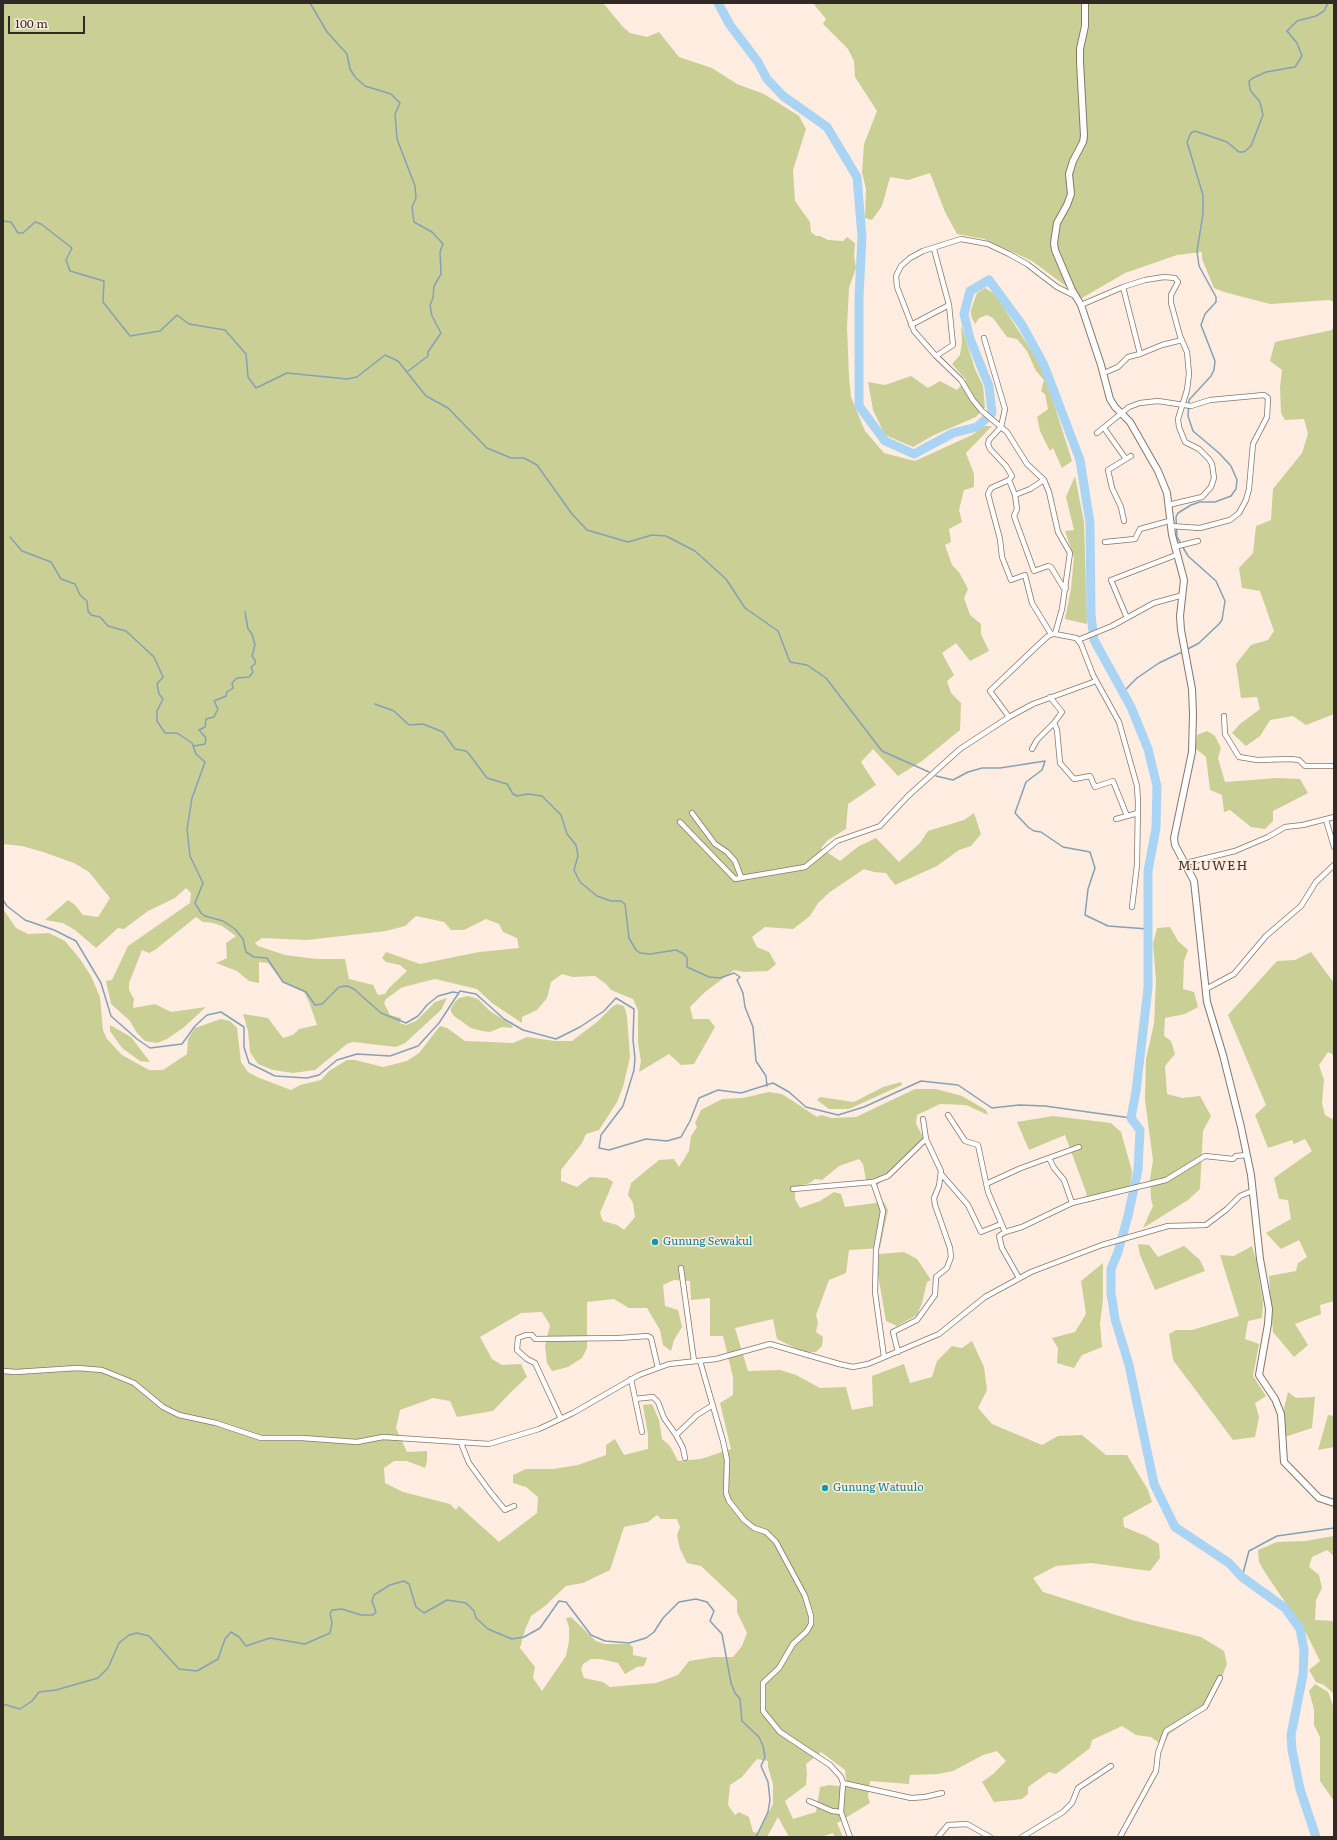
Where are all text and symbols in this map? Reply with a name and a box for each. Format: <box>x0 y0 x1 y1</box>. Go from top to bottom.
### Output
scale bar <box>10 8 87 34</box>
text: 100 m <box>15 14 48 32</box>
district label: MLUWEH <box>1178 858 1248 874</box>
place label: Gunung Sewakul <box>663 1235 753 1249</box>
marker: Gunung Sewakul <box>650 1237 660 1247</box>
place label: Gunung Watuulo <box>833 1481 924 1495</box>
marker: Gunung Watuulo <box>820 1483 830 1493</box>

